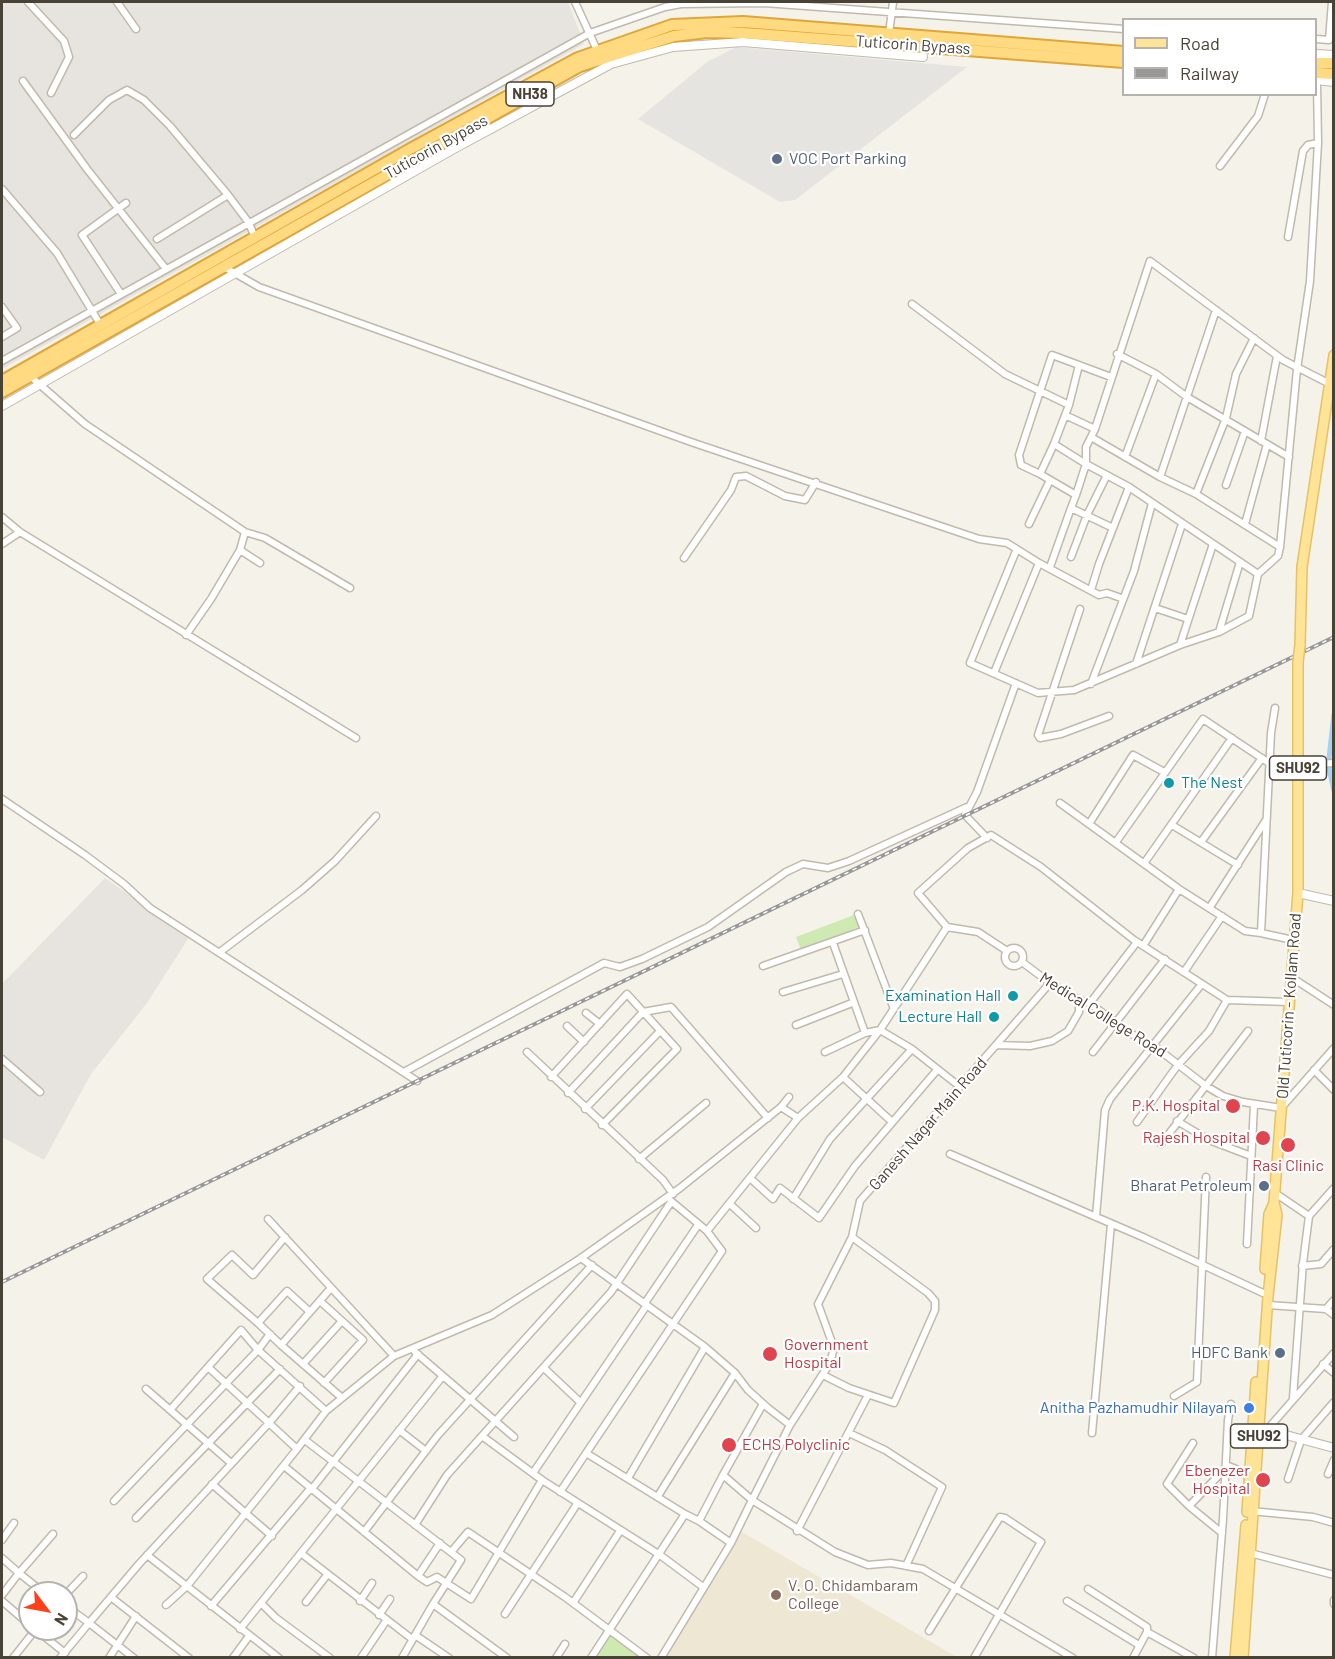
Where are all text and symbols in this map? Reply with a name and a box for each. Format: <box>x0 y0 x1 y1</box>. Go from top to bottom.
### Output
legend <box>1122 18 1317 96</box>
street label: Tuticorin Bypass <box>855 31 971 59</box>
text: Road <box>1180 32 1220 54</box>
text: Railway <box>1180 62 1239 84</box>
road number: NH38 <box>506 82 554 106</box>
street label: Tuticorin Bypass <box>381 111 491 183</box>
place label: VOC Port Parking <box>789 149 907 169</box>
marker: VOC Port Parking <box>770 152 784 166</box>
road number: SHU92 <box>1270 756 1326 780</box>
place label: The Nest <box>1181 773 1243 793</box>
marker: The Nest <box>1162 776 1176 790</box>
street label: Old Tuticorin - Kollam Road <box>1273 912 1305 1100</box>
street label: Medical College Road <box>1036 968 1170 1062</box>
place label: Examination Hall <box>885 986 1001 1006</box>
marker: Examination Hall <box>1006 989 1020 1003</box>
place label: Lecture Hall <box>898 1007 982 1027</box>
marker: Lecture Hall <box>987 1010 1001 1024</box>
street label: Ganesh Nagar Main Road <box>865 1054 991 1194</box>
place label: P.K. Hospital <box>1132 1096 1220 1116</box>
marker: P.K. Hospital <box>1224 1097 1242 1115</box>
place label: Rajesh Hospital <box>1143 1128 1250 1148</box>
marker: Rajesh Hospital <box>1254 1129 1272 1147</box>
marker: Rasi Clinic <box>1279 1136 1297 1154</box>
place label: Rasi Clinic <box>1252 1156 1324 1176</box>
place label: Bharat Petroleum <box>1130 1176 1252 1196</box>
marker: Bharat Petroleum <box>1257 1179 1271 1193</box>
place label: Government Hospital <box>784 1335 869 1373</box>
place label: HDFC Bank <box>1191 1343 1268 1363</box>
marker: Government Hospital <box>761 1345 779 1363</box>
marker: HDFC Bank <box>1273 1346 1287 1360</box>
place label: Anitha Pazhamudhir Nilayam <box>1040 1398 1237 1418</box>
marker: Anitha Pazhamudhir Nilayam <box>1242 1401 1256 1415</box>
road number: SHU92 <box>1230 1424 1288 1448</box>
place label: ECHS Polyclinic <box>742 1435 850 1455</box>
marker: ECHS Polyclinic <box>720 1436 738 1454</box>
place label: Ebenezer Hospital <box>1185 1461 1250 1499</box>
marker: Ebenezer Hospital <box>1254 1471 1272 1489</box>
place label: V. O. Chidambaram College <box>788 1576 918 1614</box>
north arrow <box>18 1581 78 1641</box>
marker: V. O. Chidambaram College <box>769 1588 783 1602</box>
text: N <box>51 1610 73 1629</box>

